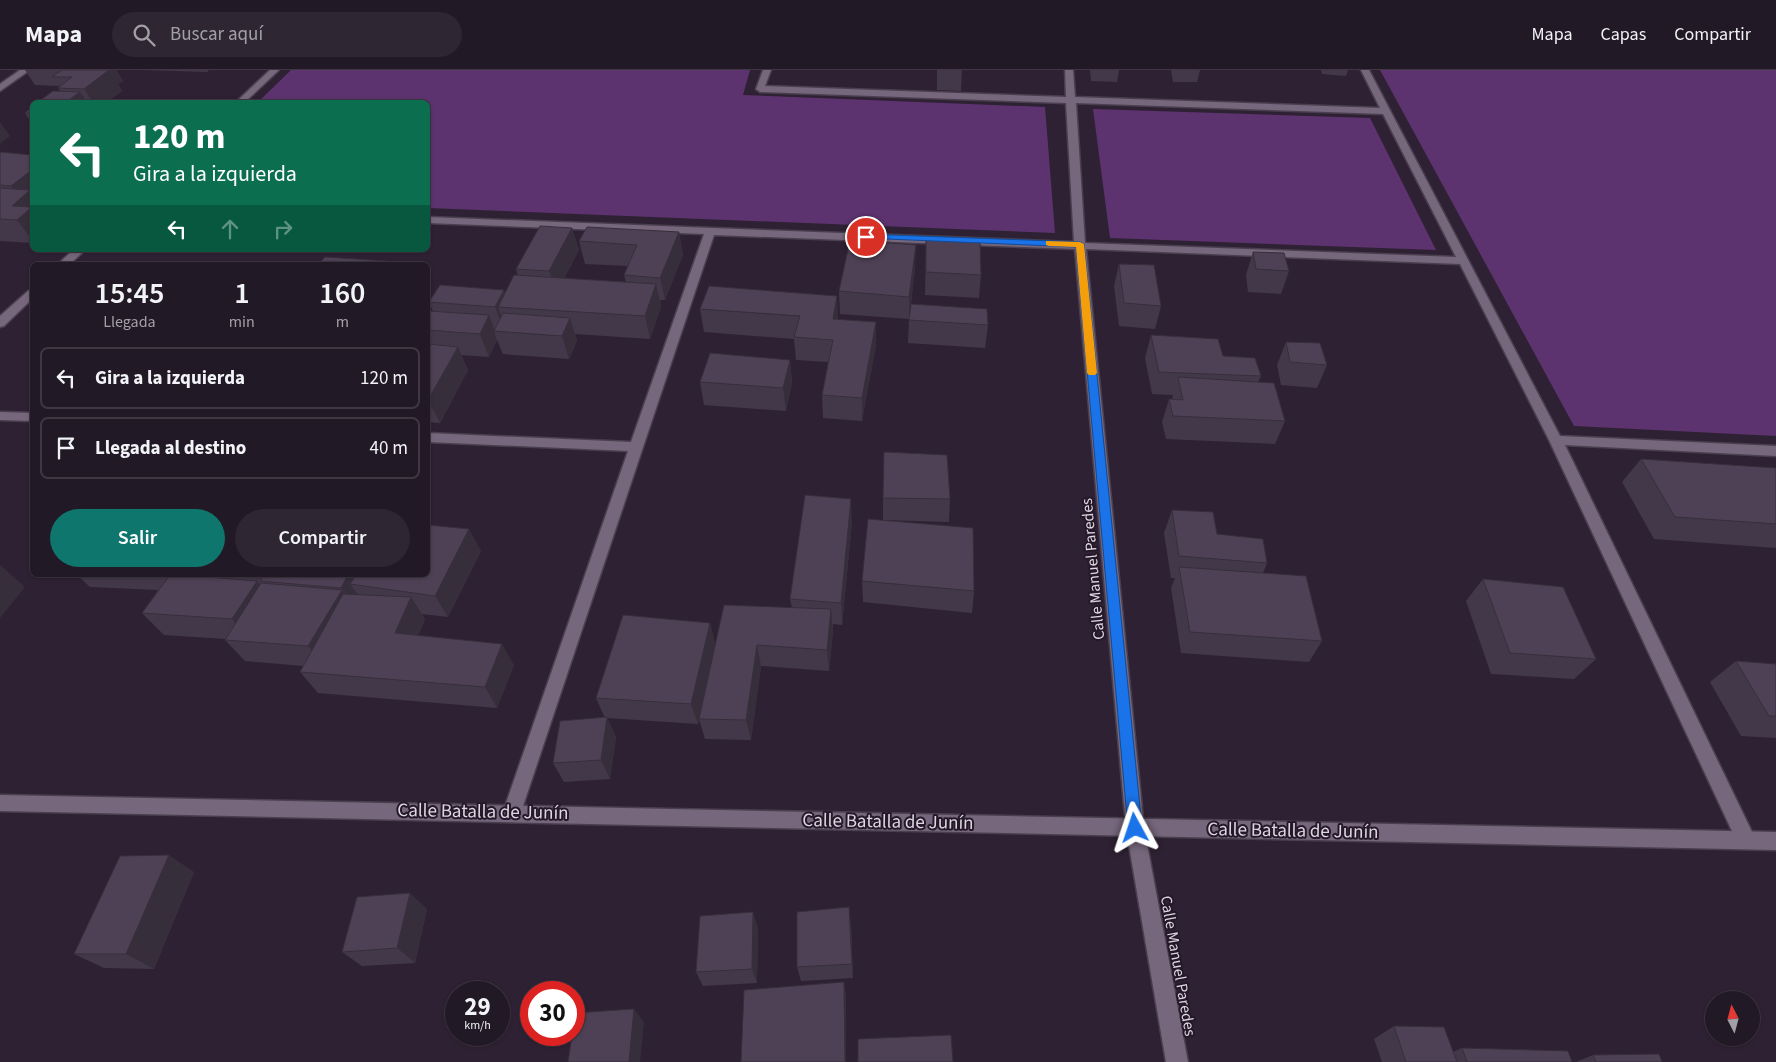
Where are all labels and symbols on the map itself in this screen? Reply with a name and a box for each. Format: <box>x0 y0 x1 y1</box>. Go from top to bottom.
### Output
pin <box>845 216 887 258</box>
street label: Calle Manuel Paredes <box>1076 497 1110 641</box>
street label: Calle Batalla de Junín <box>397 797 569 827</box>
position arrow <box>1108 801 1160 853</box>
street label: Calle Batalla de Junín <box>802 807 974 837</box>
street label: Calle Batalla de Junín <box>1207 816 1379 846</box>
street label: Calle Manuel Paredes <box>1155 894 1201 1038</box>
speed limit sign: 30 <box>520 981 585 1046</box>
north arrow <box>1705 991 1760 1046</box>

